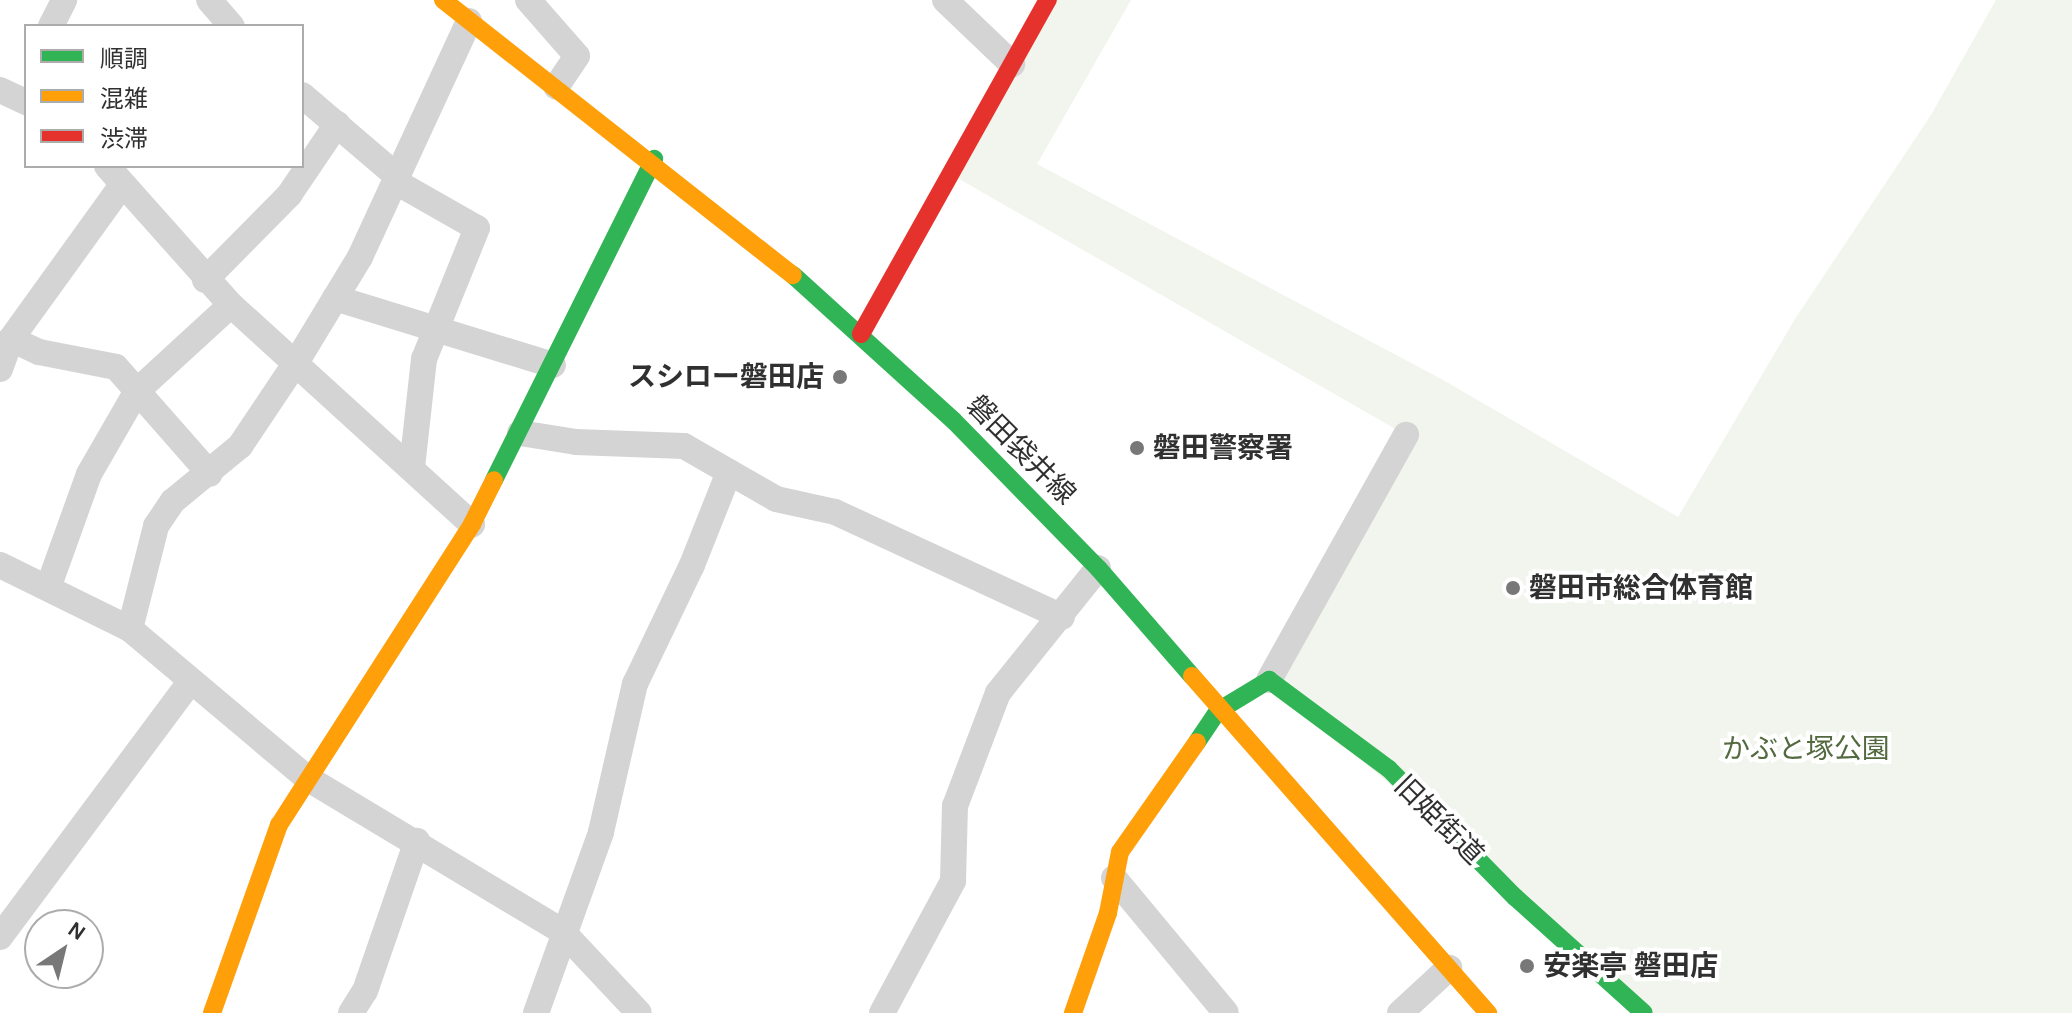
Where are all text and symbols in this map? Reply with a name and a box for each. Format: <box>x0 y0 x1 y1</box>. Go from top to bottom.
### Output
legend <box>24 24 304 168</box>
text: 順調 <box>100 45 148 73</box>
text: 混雑 <box>100 85 148 113</box>
text: 渋滞 <box>100 125 148 153</box>
place label: スシロー磐田店 <box>628 360 824 394</box>
marker: スシロー磐田店 <box>831 368 849 386</box>
street label: 磐田袋井線 <box>960 389 1082 511</box>
place label: 磐田警察署 <box>1153 431 1293 465</box>
marker: 磐田警察署 <box>1128 439 1146 457</box>
place label: 磐田市総合体育館 <box>1529 571 1753 605</box>
marker: 磐田市総合体育館 <box>1504 579 1522 597</box>
park label: かぶと塚公園 <box>1722 732 1890 766</box>
street label: 旧姫街道 <box>1388 769 1490 871</box>
north arrow <box>24 909 104 989</box>
text: N <box>63 916 91 946</box>
place label: 安楽亭 磐田店 <box>1543 949 1718 983</box>
marker: 安楽亭 磐田店 <box>1518 957 1536 975</box>

